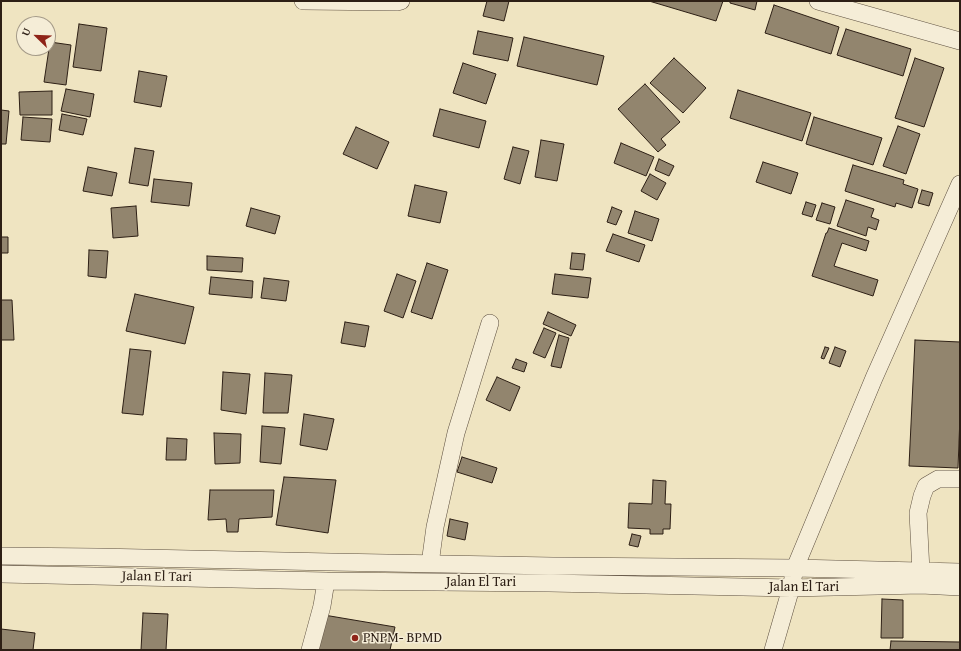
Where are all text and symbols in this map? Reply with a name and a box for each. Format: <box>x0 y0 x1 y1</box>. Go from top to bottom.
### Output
north arrow <box>16 16 56 56</box>
text: U <box>17 25 35 38</box>
street label: Jalan El Tari <box>122 568 192 586</box>
street label: Jalan El Tari <box>446 574 516 590</box>
street label: Jalan El Tari <box>769 579 839 595</box>
place label: PNPM- BPMD <box>363 630 442 646</box>
marker: PNPM- BPMD <box>350 633 360 643</box>

